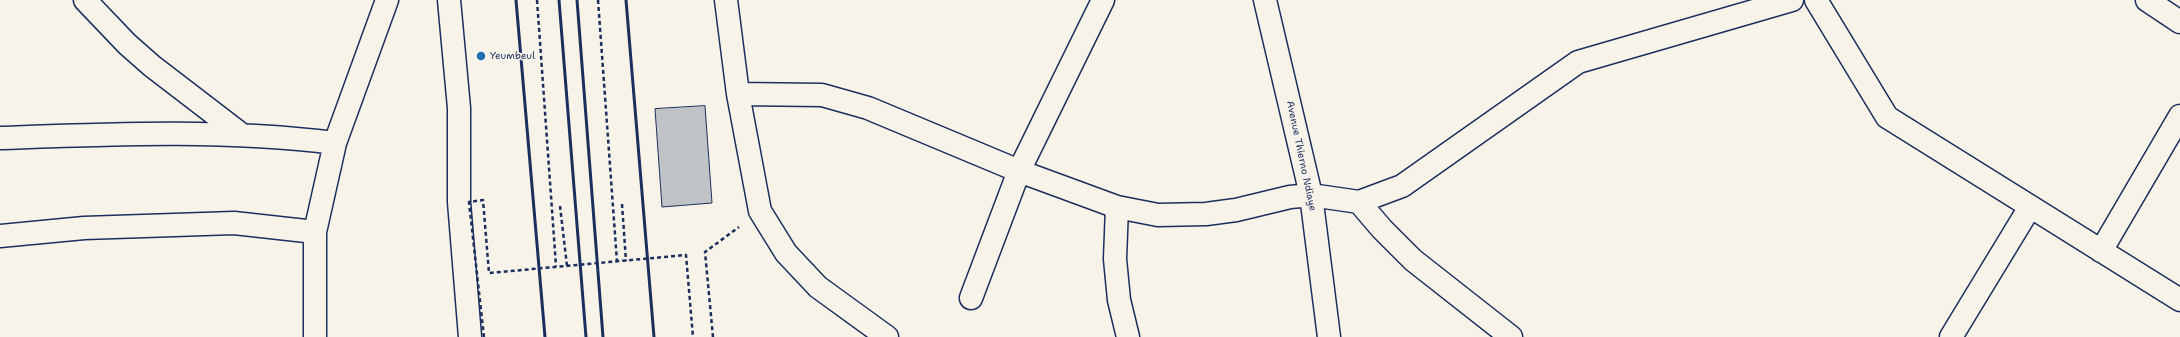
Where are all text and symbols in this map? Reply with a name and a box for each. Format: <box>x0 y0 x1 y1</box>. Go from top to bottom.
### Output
marker: Yeumbeul <box>475 50 487 62</box>
place label: Yeumbeul <box>490 50 535 62</box>
street label: Avenue Thierno Ndiaye <box>1283 100 1319 212</box>

